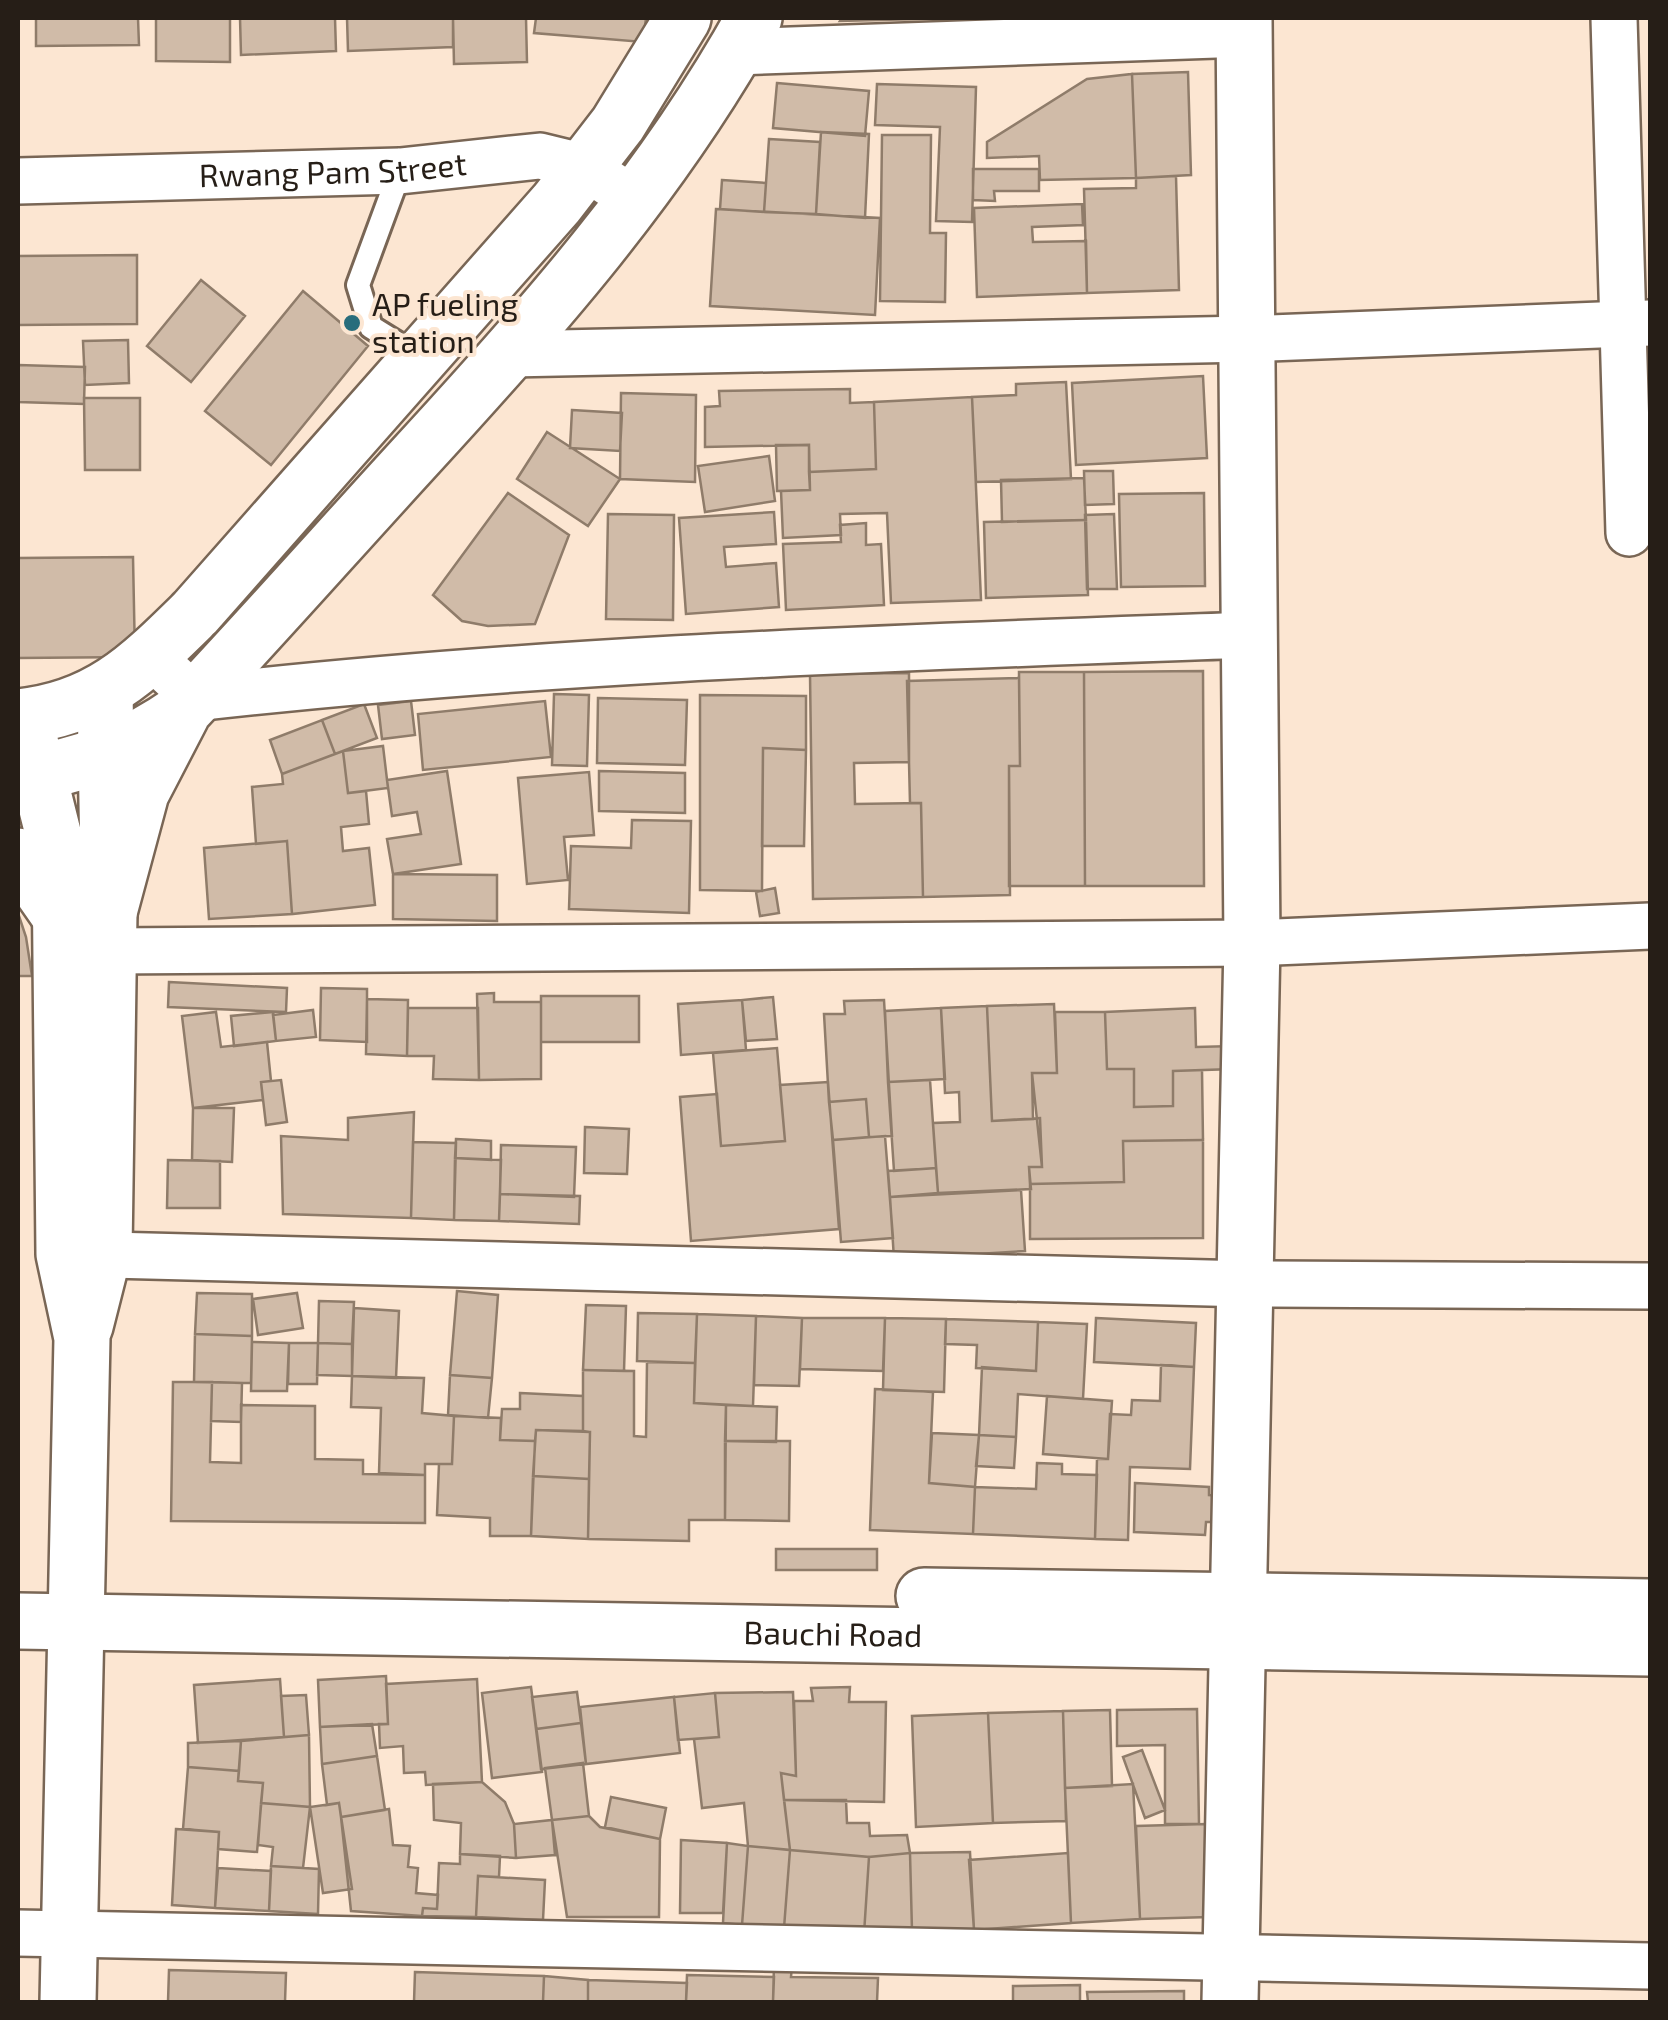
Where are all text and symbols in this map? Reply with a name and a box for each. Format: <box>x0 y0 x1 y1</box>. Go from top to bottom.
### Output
street label: Rwang Pam Street <box>199 143 468 193</box>
place label: AP fueling station <box>372 284 518 359</box>
marker: AP fueling station <box>341 312 363 334</box>
street label: Bauchi Road <box>743 1612 923 1653</box>

